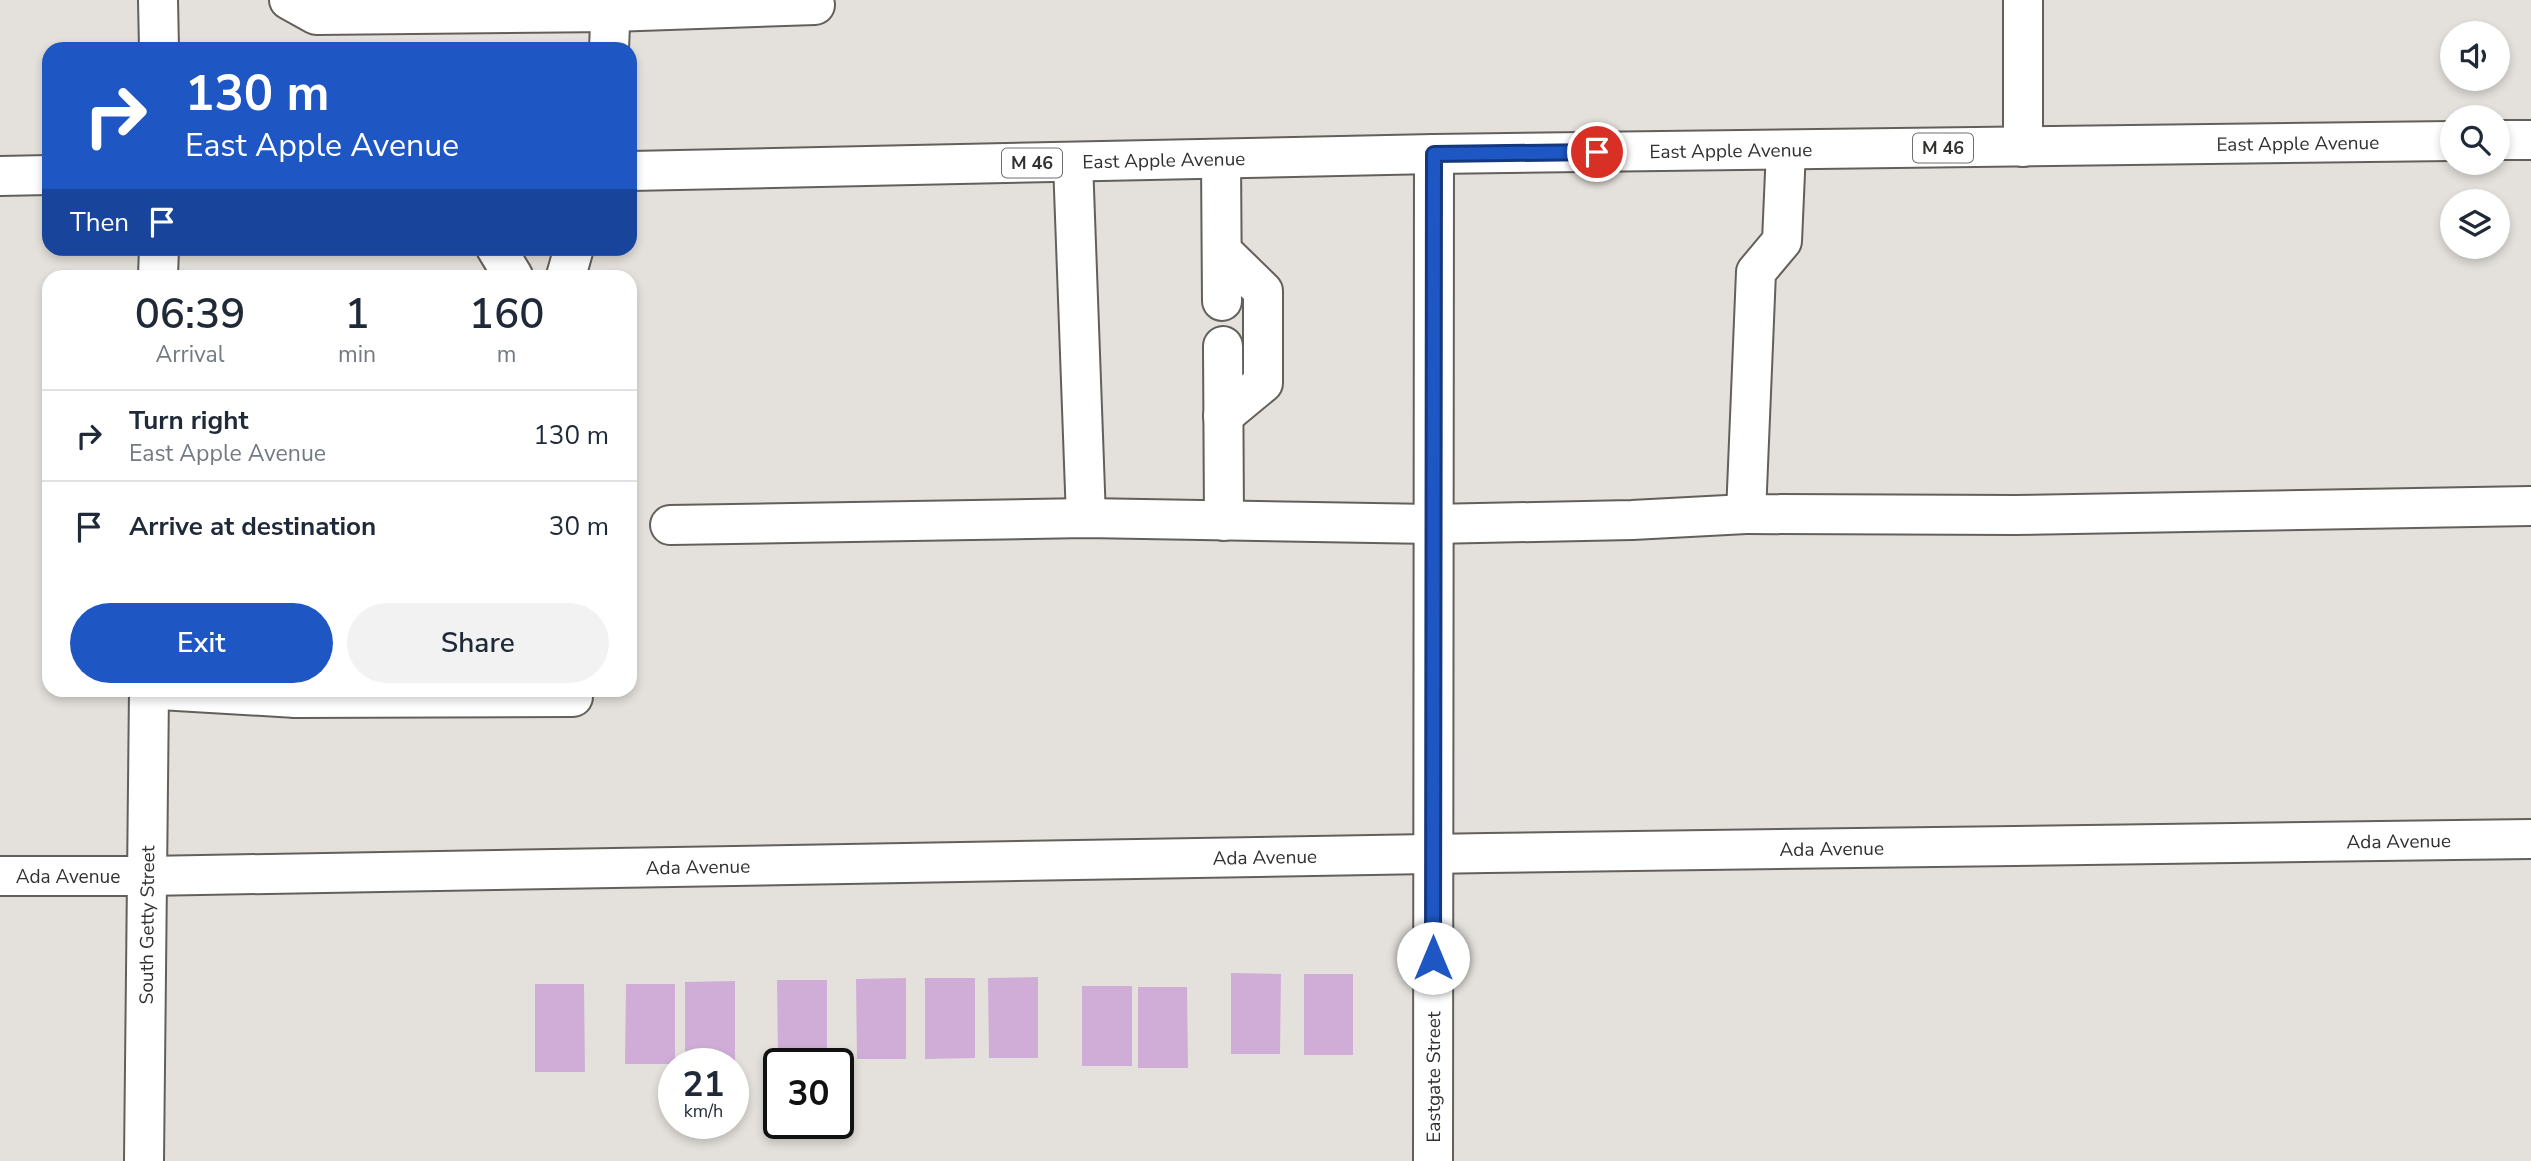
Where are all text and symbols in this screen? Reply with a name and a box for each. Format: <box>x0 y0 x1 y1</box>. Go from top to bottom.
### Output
map controls <box>2440 21 2510 259</box>
button: sound <box>2440 21 2510 91</box>
text: 130 m <box>185 60 329 127</box>
icon: right <box>70 70 161 161</box>
button: search <box>2440 105 2510 175</box>
pin <box>1567 122 1627 182</box>
text: East Apple Avenue <box>185 124 459 167</box>
street label: East Apple Avenue <box>2216 130 2379 158</box>
icon: arrive <box>1578 133 1616 171</box>
road number: M 46 <box>1913 134 1973 162</box>
street label: East Apple Avenue <box>1649 137 1812 165</box>
street label: East Apple Avenue <box>1082 146 1246 175</box>
road number: M 46 <box>1002 148 1062 178</box>
button: layers <box>2440 189 2510 259</box>
icon: arrive <box>143 203 181 241</box>
text: Then <box>70 205 129 240</box>
text: 06:39 <box>135 286 245 343</box>
text: 1 <box>344 286 370 343</box>
text: 160 <box>469 286 544 343</box>
text: Arrival <box>155 339 225 370</box>
text: min <box>338 339 376 370</box>
text: m <box>497 339 516 370</box>
text: Turn right <box>129 403 248 438</box>
icon: right <box>70 417 108 455</box>
text: 130 m <box>533 418 609 453</box>
text: East Apple Avenue <box>129 438 326 469</box>
icon: arrive <box>70 508 108 546</box>
text: Arrive at destination <box>129 509 376 544</box>
text: 30 m <box>549 509 609 544</box>
button: Exit <box>70 603 333 683</box>
button: Share <box>347 603 609 683</box>
street label: Ada Avenue <box>2346 828 2451 855</box>
street label: Ada Avenue <box>1779 836 1884 863</box>
street label: Ada Avenue <box>1212 844 1317 872</box>
street label: South Getty Street <box>134 845 161 1005</box>
street label: Ada Avenue <box>645 854 750 881</box>
street label: Ada Avenue <box>16 864 120 890</box>
position arrow <box>1396 921 1470 995</box>
street label: Eastgate Street <box>1421 1011 1447 1143</box>
speed limit sign: 30 <box>763 1048 854 1139</box>
text: 21 <box>682 1061 725 1108</box>
text: km/h <box>684 1099 723 1123</box>

